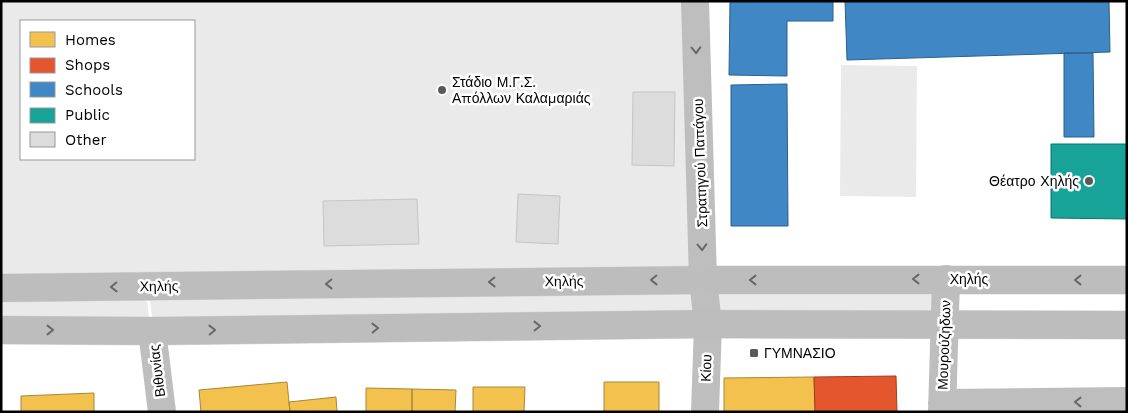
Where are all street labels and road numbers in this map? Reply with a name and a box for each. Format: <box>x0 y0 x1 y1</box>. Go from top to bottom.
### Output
street label: Στρατηγού Παπάγου <box>690 98 710 228</box>
street label: Χηλής <box>950 271 989 287</box>
street label: Χηλής <box>545 273 584 289</box>
street label: Χηλής <box>140 278 179 294</box>
street label: Μουρούζηδων <box>934 300 954 390</box>
street label: Βιθυνίας <box>146 344 168 398</box>
street label: Κίου <box>698 354 714 382</box>

